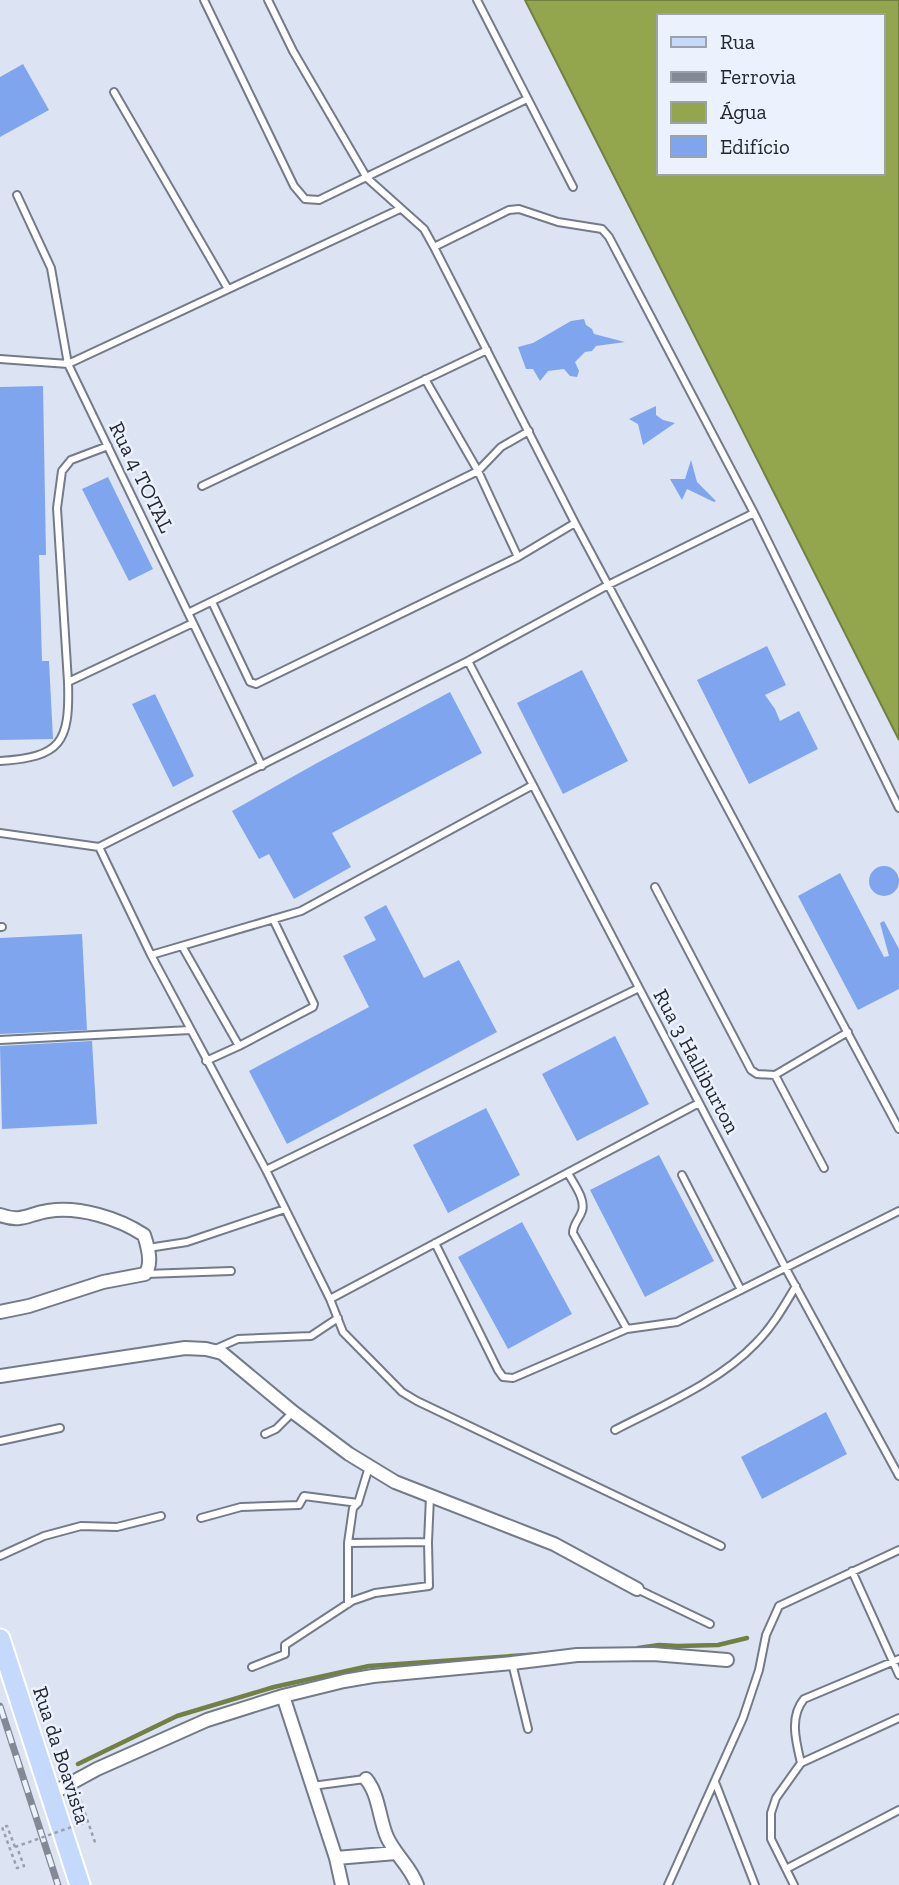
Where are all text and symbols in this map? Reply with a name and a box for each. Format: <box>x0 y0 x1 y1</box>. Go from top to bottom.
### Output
legend <box>657 14 885 175</box>
text: Rua <box>720 29 755 54</box>
text: Ferrovia <box>720 64 796 89</box>
text: Água <box>720 99 767 124</box>
text: Edifício <box>720 134 790 159</box>
street label: Rua 4 TOTAL <box>104 417 180 537</box>
street label: Rua 3 Halliburton <box>648 985 746 1137</box>
street label: Rua da Boavista <box>28 1683 96 1827</box>

